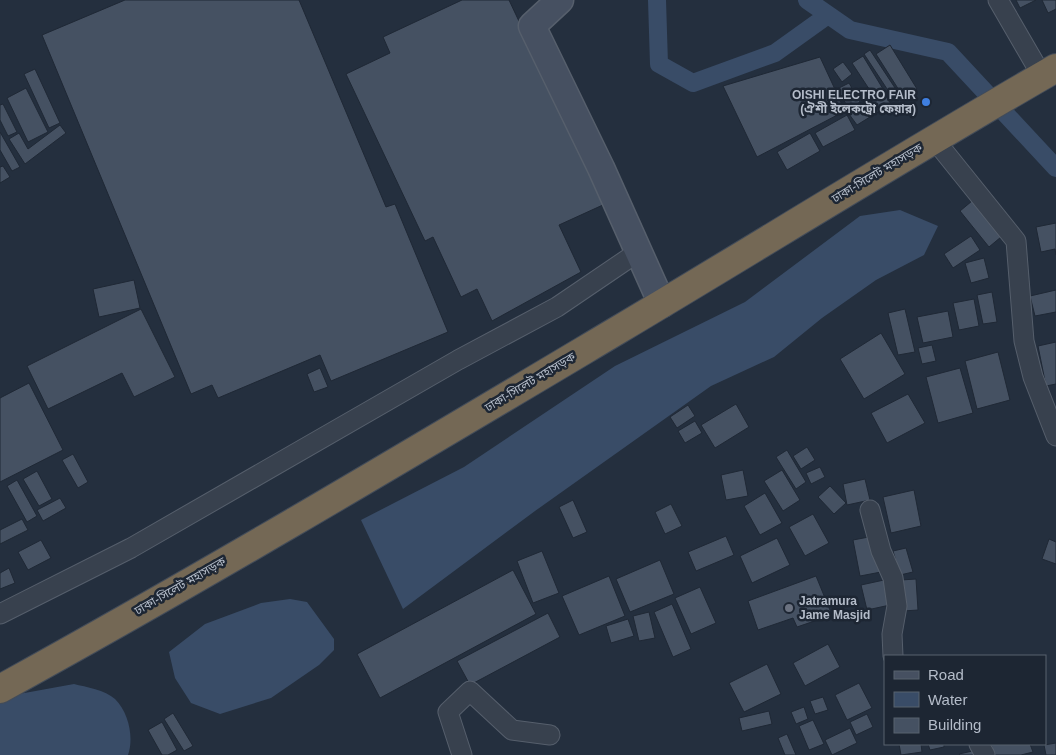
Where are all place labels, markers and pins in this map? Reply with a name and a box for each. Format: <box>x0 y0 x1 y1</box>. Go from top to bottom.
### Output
place label: OISHI ELECTRO FAIR (ঐশী ইলেকট্রো ফেয়ার) <box>792 88 916 116</box>
marker: OISHI ELECTRO FAIR (ঐশী ইলেকট্রো ফেয়ার) <box>920 96 932 108</box>
place label: Jatramura Jame Masjid <box>799 594 870 622</box>
marker: Jatramura Jame Masjid <box>783 602 795 614</box>

